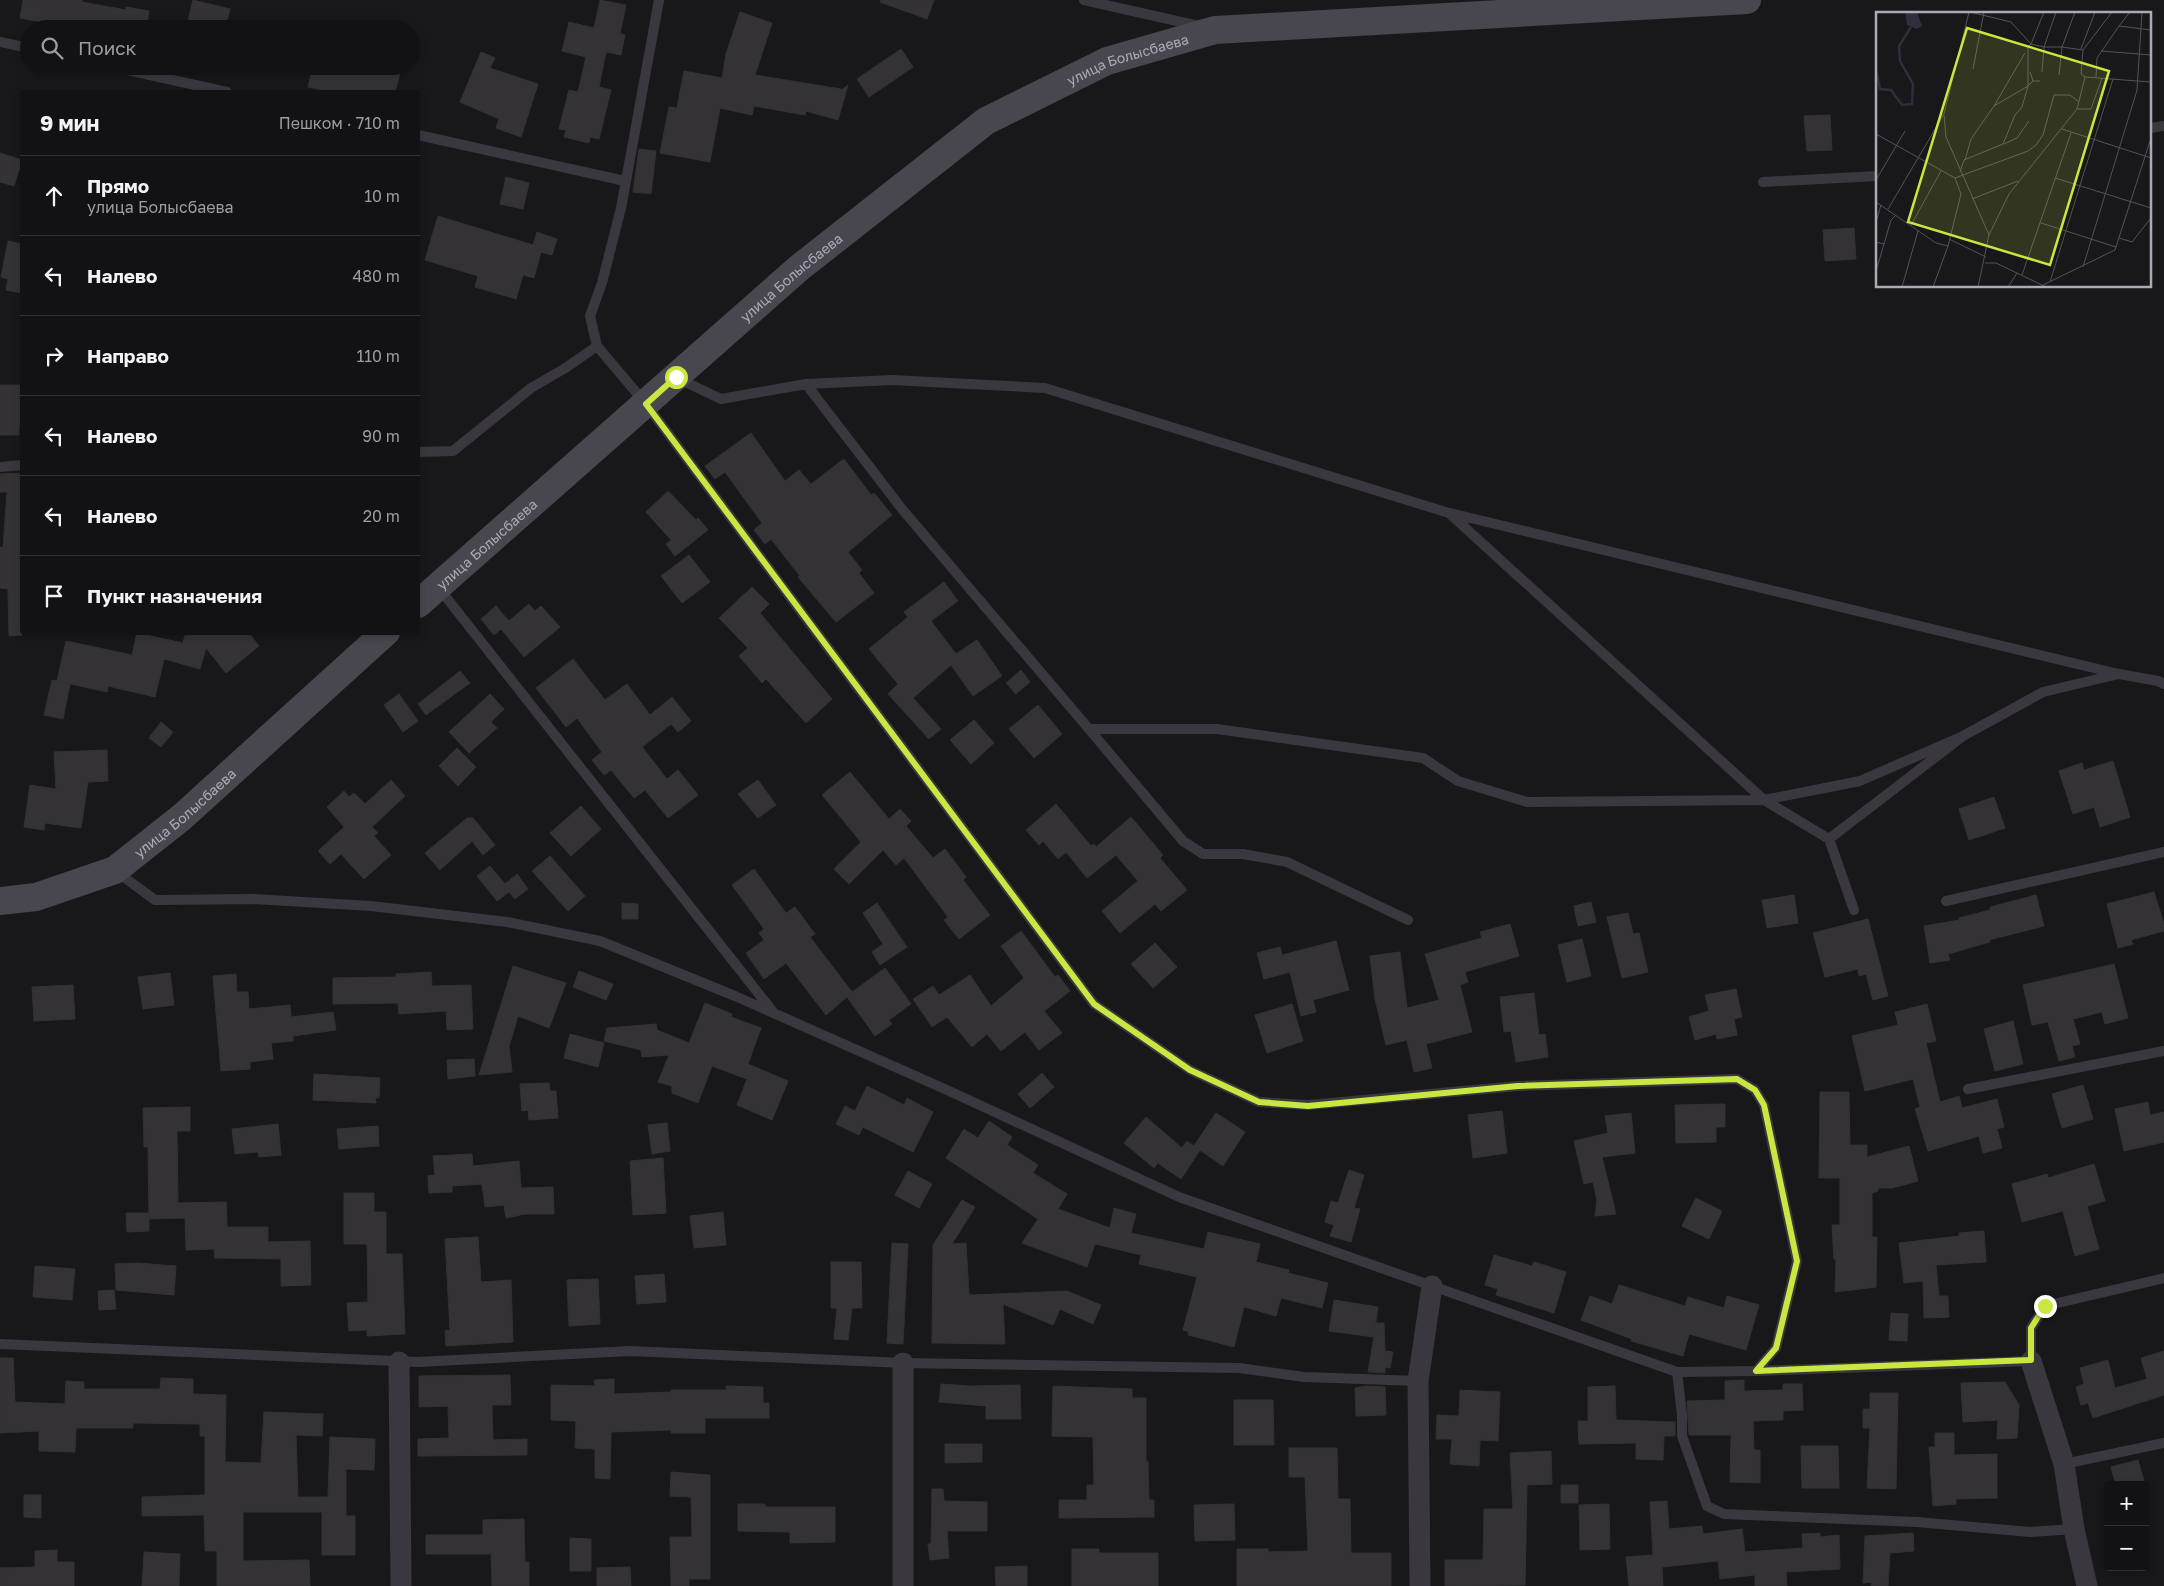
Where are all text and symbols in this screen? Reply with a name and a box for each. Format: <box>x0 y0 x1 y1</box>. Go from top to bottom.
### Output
inset map <box>1876 12 2152 288</box>
search box <box>20 20 420 75</box>
street label: улица Болысбаева <box>1064 30 1190 88</box>
icon: search <box>38 34 66 62</box>
text: Поиск <box>78 36 137 59</box>
text: 9 мин <box>40 110 99 136</box>
text: Пешком · 710 m <box>279 113 400 133</box>
text: Прямо <box>87 174 149 197</box>
icon: ahead <box>40 182 68 210</box>
text: 10 m <box>364 186 400 206</box>
text: улица Болысбаева <box>87 197 234 217</box>
street label: улица Болысбаева <box>736 229 845 325</box>
icon: left <box>40 262 68 290</box>
text: Налево <box>87 264 157 287</box>
text: 480 m <box>352 266 400 286</box>
icon: right <box>40 342 68 370</box>
text: Направо <box>87 344 169 367</box>
text: 110 m <box>356 346 400 366</box>
route start <box>665 366 688 389</box>
icon: left <box>40 422 68 450</box>
text: Налево <box>87 424 157 447</box>
text: 90 m <box>362 426 400 446</box>
street label: улица Болысбаева <box>432 495 540 593</box>
icon: left <box>40 502 68 530</box>
text: Налево <box>87 504 157 527</box>
text: 20 m <box>363 506 400 526</box>
icon: arrive <box>40 582 68 610</box>
text: Пункт назначения <box>87 584 262 607</box>
street label: улица Болысбаева <box>130 764 239 860</box>
route end <box>2034 1295 2057 1318</box>
map controls <box>2104 1481 2149 1571</box>
button: + <box>2104 1481 2149 1526</box>
button: − <box>2104 1526 2149 1571</box>

